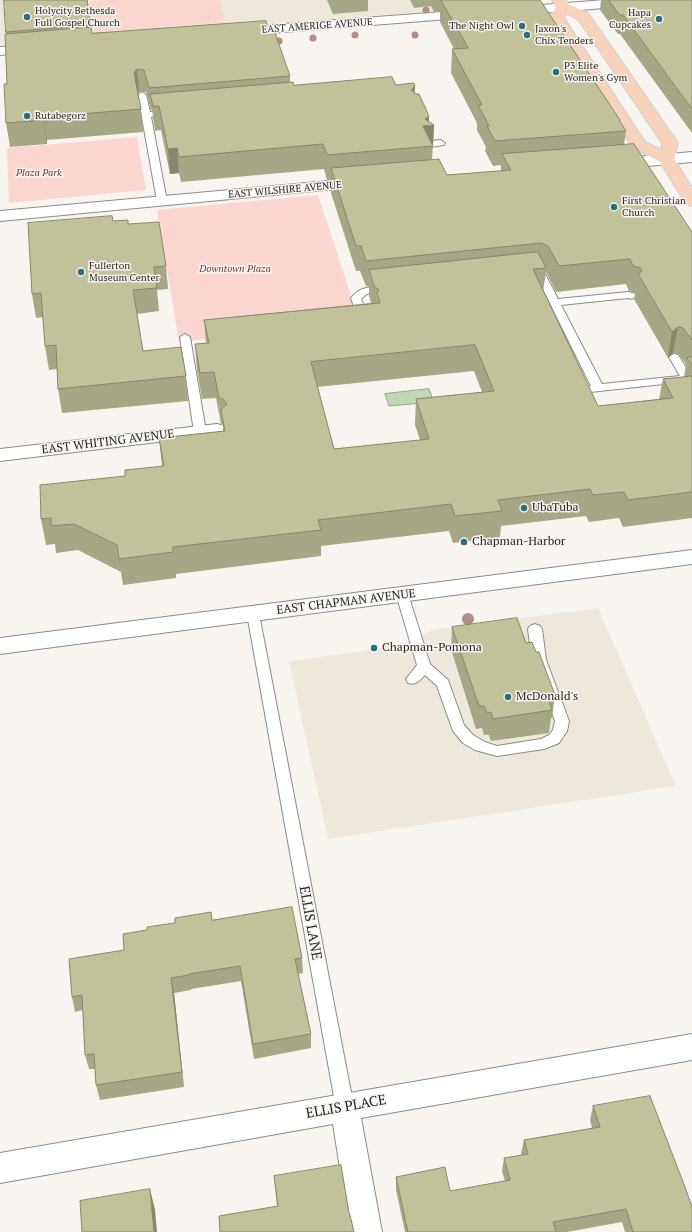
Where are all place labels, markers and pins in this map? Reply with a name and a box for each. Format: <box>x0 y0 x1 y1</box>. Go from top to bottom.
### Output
place label: Holycity Bethesda Full Gospel Church <box>35 5 120 28</box>
place label: Hapa Cupcakes <box>609 7 651 30</box>
marker: Holycity Bethesda Full Gospel Church <box>22 12 32 22</box>
marker: Hapa Cupcakes <box>654 14 664 24</box>
place label: The Night Owl <box>449 20 514 32</box>
marker: The Night Owl <box>517 21 527 31</box>
place label: Jaxon's Chix Tenders <box>535 23 593 46</box>
marker: Jaxon's Chix Tenders <box>522 30 532 40</box>
place label: P3 Elite Women's Gym <box>564 60 627 84</box>
marker: P3 Elite Women's Gym <box>551 67 561 77</box>
place label: Rutabegorz <box>35 110 86 122</box>
marker: Rutabegorz <box>22 111 32 121</box>
place label: First Christian Church <box>622 195 686 218</box>
marker: First Christian Church <box>609 202 619 212</box>
place label: Fullerton Museum Center <box>89 260 159 284</box>
marker: Fullerton Museum Center <box>76 267 86 277</box>
place label: UbaTuba <box>532 501 579 515</box>
marker: UbaTuba <box>519 503 529 513</box>
place label: Chapman-Harbor <box>472 535 565 549</box>
marker: Chapman-Harbor <box>459 537 469 547</box>
place label: Chapman-Pomona <box>382 641 482 655</box>
marker: Chapman-Pomona <box>369 643 379 653</box>
place label: McDonald's <box>516 690 578 704</box>
marker: McDonald's <box>503 692 513 702</box>

